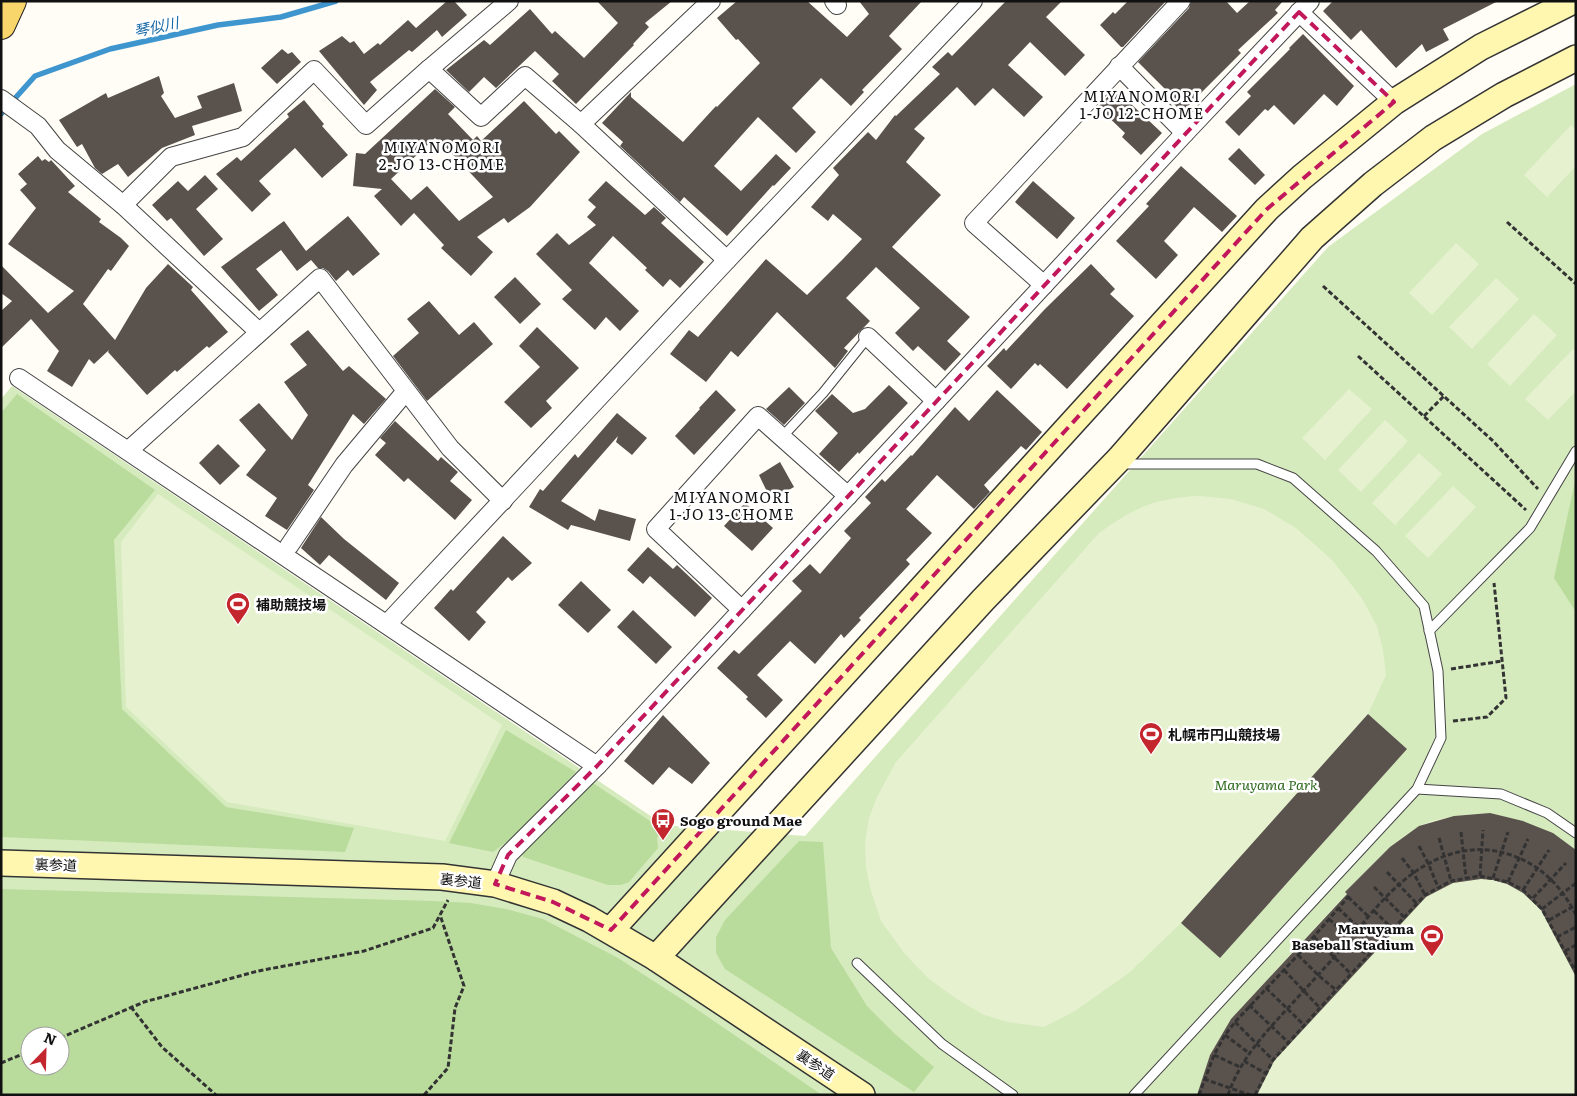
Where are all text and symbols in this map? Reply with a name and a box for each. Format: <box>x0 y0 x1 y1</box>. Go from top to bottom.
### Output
water label: 琴似川 <box>132 10 182 42</box>
district label: MIYANOMORI 1-JO 12-CHOME <box>1080 84 1204 124</box>
district label: MIYANOMORI 2-JO 13-CHOME <box>379 135 505 175</box>
district label: MIYANOMORI 1-JO 13-CHOME <box>669 485 795 525</box>
sports icon: 補助競技場 <box>225 591 251 625</box>
place label: 補助競技場 <box>256 594 326 614</box>
sports icon: 札幌市円山競技場 <box>1138 721 1164 755</box>
place label: 札幌市円山競技場 <box>1168 724 1280 744</box>
park label: Maruyama Park <box>1214 774 1318 794</box>
bus stop icon: Sogo ground Mae <box>650 807 676 841</box>
place label: Sogo ground Mae <box>680 810 802 830</box>
street label: 裏参道 <box>35 853 77 875</box>
street label: 裏参道 <box>439 868 483 892</box>
place label: Maruyama Baseball Stadium <box>1291 918 1415 954</box>
sports icon: Maruyama Baseball Stadium <box>1419 923 1445 957</box>
north arrow <box>20 1026 70 1076</box>
text: N <box>41 1027 60 1050</box>
street label: 裏参道 <box>793 1044 839 1084</box>

